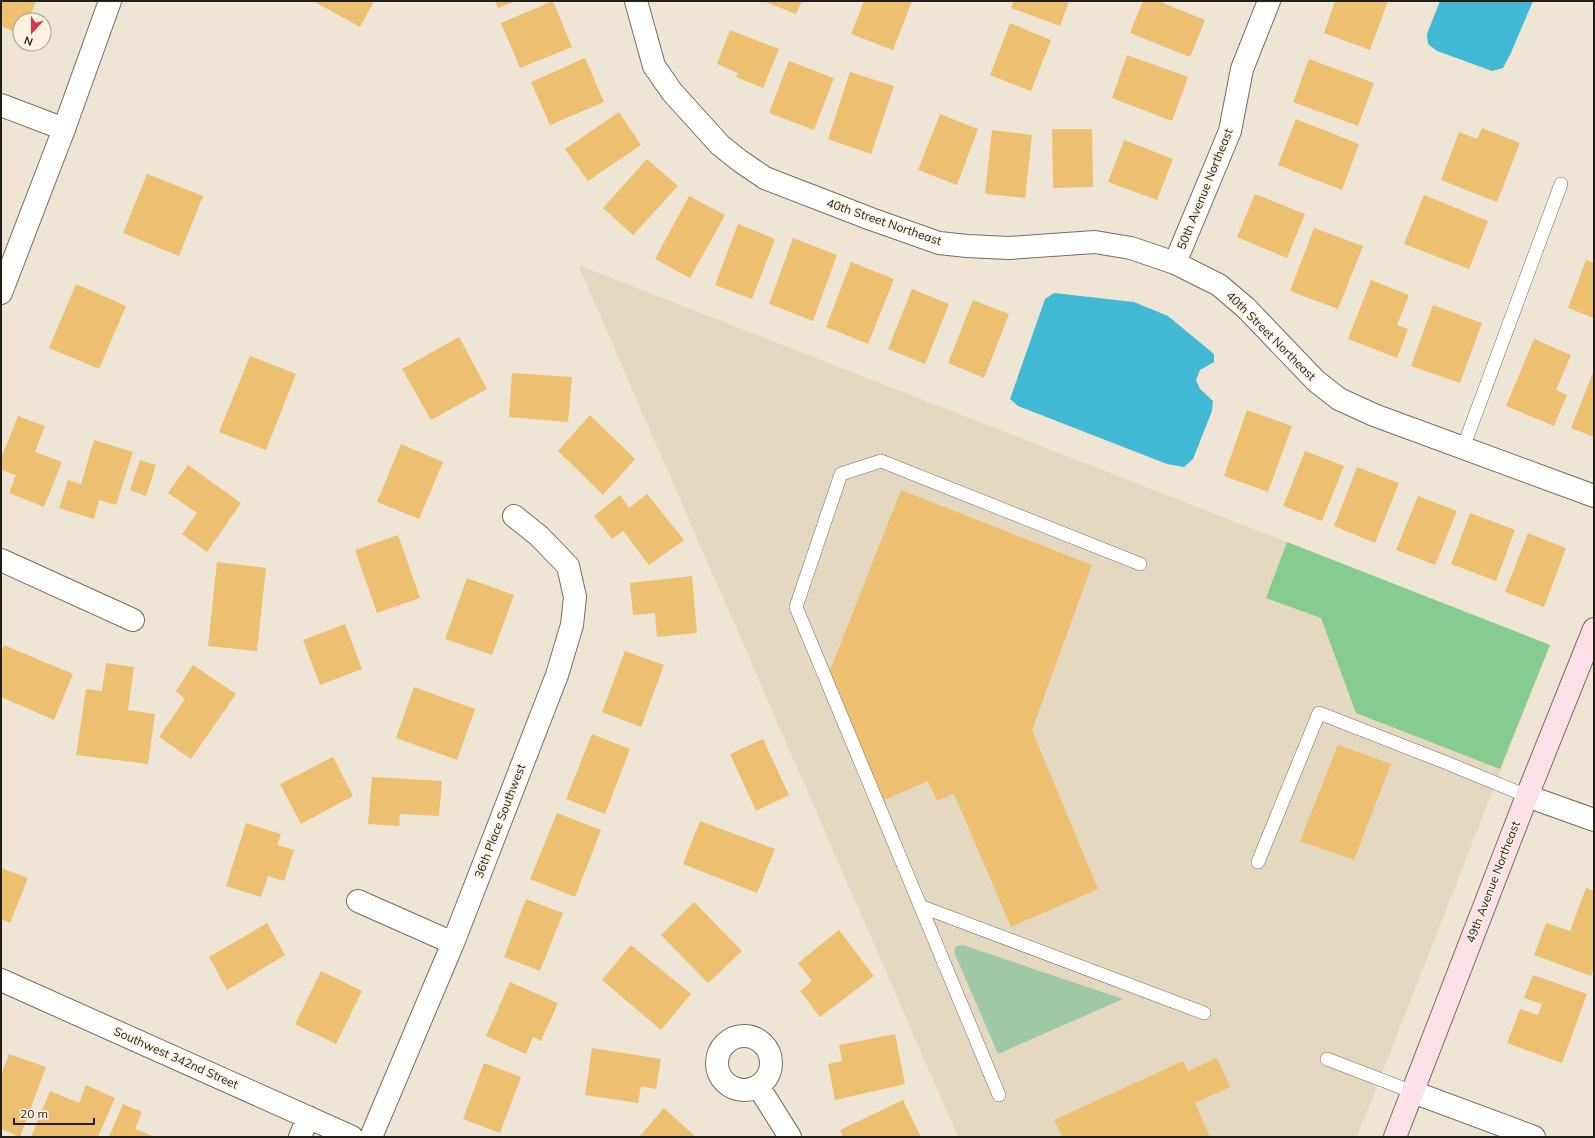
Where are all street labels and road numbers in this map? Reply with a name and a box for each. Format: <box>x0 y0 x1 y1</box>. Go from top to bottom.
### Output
street label: 50th Avenue Northeast <box>1173 126 1236 252</box>
street label: 40th Street Northeast <box>825 195 944 248</box>
street label: 40th Street Northeast <box>1223 288 1319 384</box>
street label: 36th Place Southwest <box>471 761 528 880</box>
street label: 49th Avenue Northeast <box>1462 819 1523 945</box>
street label: Southwest 342nd Street <box>112 1023 241 1092</box>

